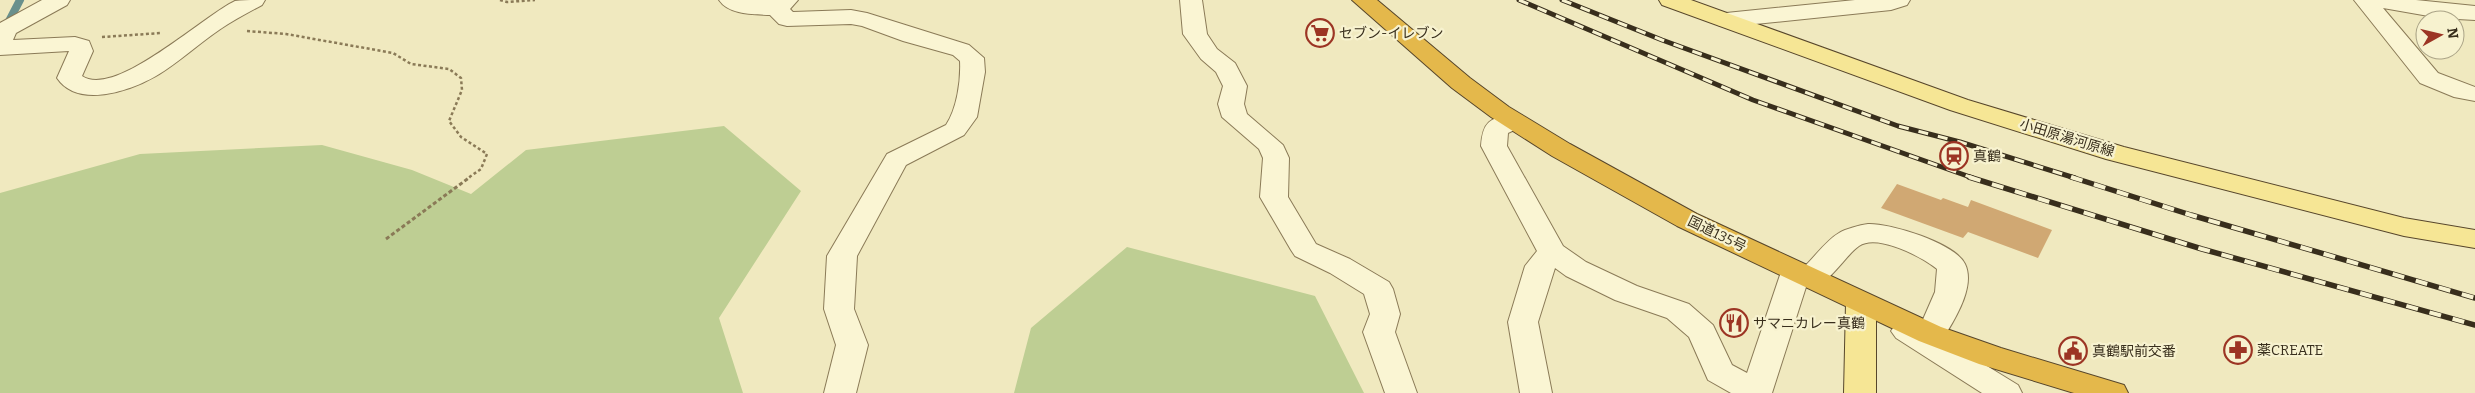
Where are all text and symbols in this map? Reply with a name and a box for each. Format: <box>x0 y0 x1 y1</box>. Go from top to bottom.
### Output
north arrow <box>2415 10 2465 60</box>
supermarket icon: セブン-イレブン <box>1305 18 1335 48</box>
place label: セブン-イレブン <box>1339 25 1443 42</box>
text: N <box>2443 27 2462 40</box>
street label: 小田原湯河原線 <box>2018 116 2116 160</box>
station icon: 真鶴 <box>1939 141 1969 171</box>
place label: 真鶴 <box>1973 148 2001 165</box>
street label: 国道135号 <box>1685 213 1749 255</box>
restaurant icon: サマニカレー真鶴 <box>1719 308 1749 338</box>
place label: サマニカレー真鶴 <box>1753 315 1865 332</box>
pharmacy icon: 薬CREATE <box>2223 335 2253 365</box>
public building icon: 真鶴駅前交番 <box>2058 336 2088 366</box>
place label: 薬CREATE <box>2257 342 2323 359</box>
place label: 真鶴駅前交番 <box>2092 343 2176 360</box>

